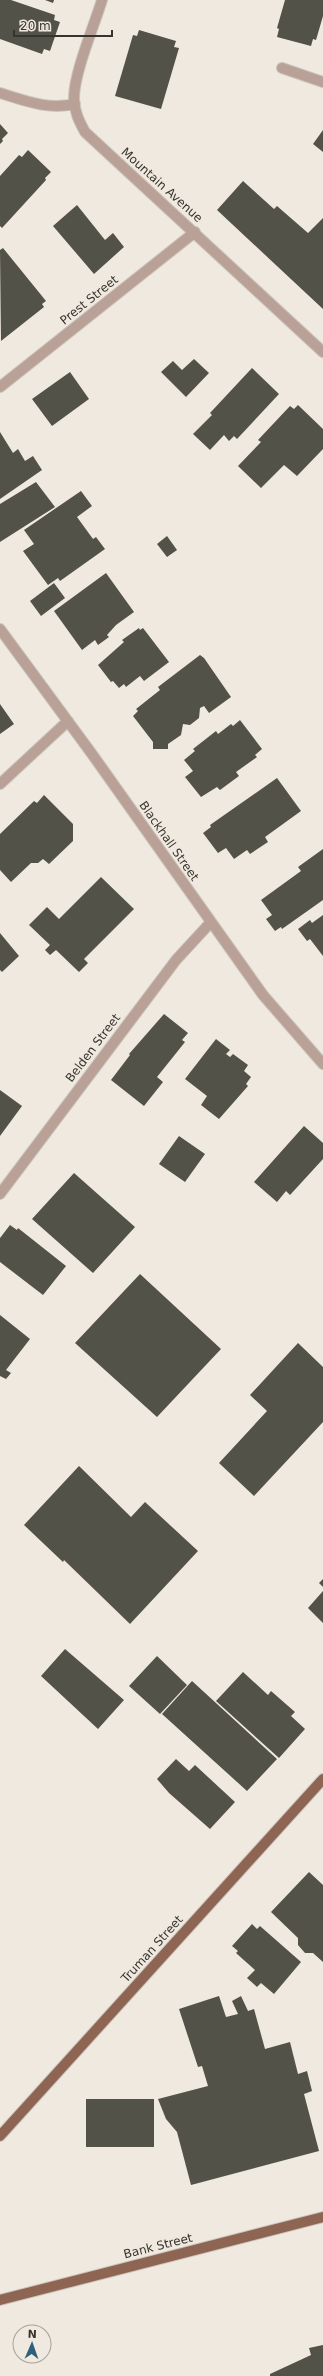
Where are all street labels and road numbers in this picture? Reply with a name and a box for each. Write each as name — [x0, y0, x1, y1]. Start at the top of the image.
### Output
street label: Mountain Avenue — [119, 145, 205, 225]
street label: Prest Street — [57, 272, 121, 328]
street label: Blackhall Street — [136, 798, 202, 884]
street label: Belden Street — [63, 1011, 123, 1085]
street label: Truman Street — [118, 1913, 186, 1986]
street label: Bank Street — [122, 2231, 194, 2261]

